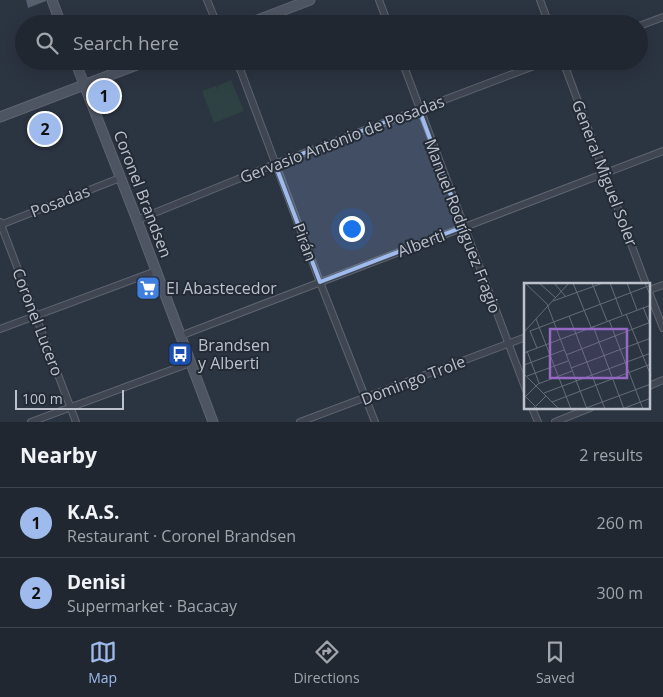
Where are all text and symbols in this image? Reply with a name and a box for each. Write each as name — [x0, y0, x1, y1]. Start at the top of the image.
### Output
search box — [15, 15, 648, 70]
icon: search — [33, 29, 61, 57]
text: Search here — [73, 30, 179, 56]
pin: 1 — [88, 77, 120, 115]
street label: Gervasio Antonio de Posadas — [237, 90, 447, 188]
street label: General Miguel Soler — [567, 97, 643, 250]
pin: 2 — [29, 110, 61, 148]
street label: Coronel Brandsen — [109, 127, 177, 261]
street label: Manuel Rodríguez Fragio — [420, 136, 506, 316]
street label: Posadas — [27, 180, 93, 222]
your location — [339, 216, 365, 242]
street label: Pirán — [288, 220, 322, 264]
street label: Alberti — [394, 224, 448, 262]
street label: Coronel Lucero — [7, 265, 69, 379]
supermarket icon: El Abastecedor — [135, 275, 161, 301]
place label: El Abastecedor — [166, 277, 277, 299]
inset map — [524, 283, 650, 410]
place label: Brandsen y Alberti — [198, 334, 270, 374]
bus stop icon: Brandsen y Alberti — [167, 341, 193, 367]
street label: Domingo Trole — [358, 350, 468, 410]
scale bar — [15, 387, 124, 410]
text: 100 m — [22, 389, 63, 408]
text: Nearby — [20, 441, 97, 469]
text: 2 results — [579, 444, 643, 466]
text: K.A.S. — [67, 499, 119, 525]
text: 1 — [31, 512, 41, 534]
text: 260 m — [597, 512, 643, 534]
text: Restaurant · Coronel Brandsen — [67, 525, 296, 547]
text: Denisi — [67, 569, 126, 595]
text: 2 — [31, 582, 41, 604]
text: 300 m — [597, 582, 643, 604]
text: Supermarket · Bacacay — [67, 595, 237, 617]
tab: Map — [88, 638, 117, 687]
tab: Directions — [293, 638, 360, 687]
tab: Saved — [536, 638, 575, 687]

